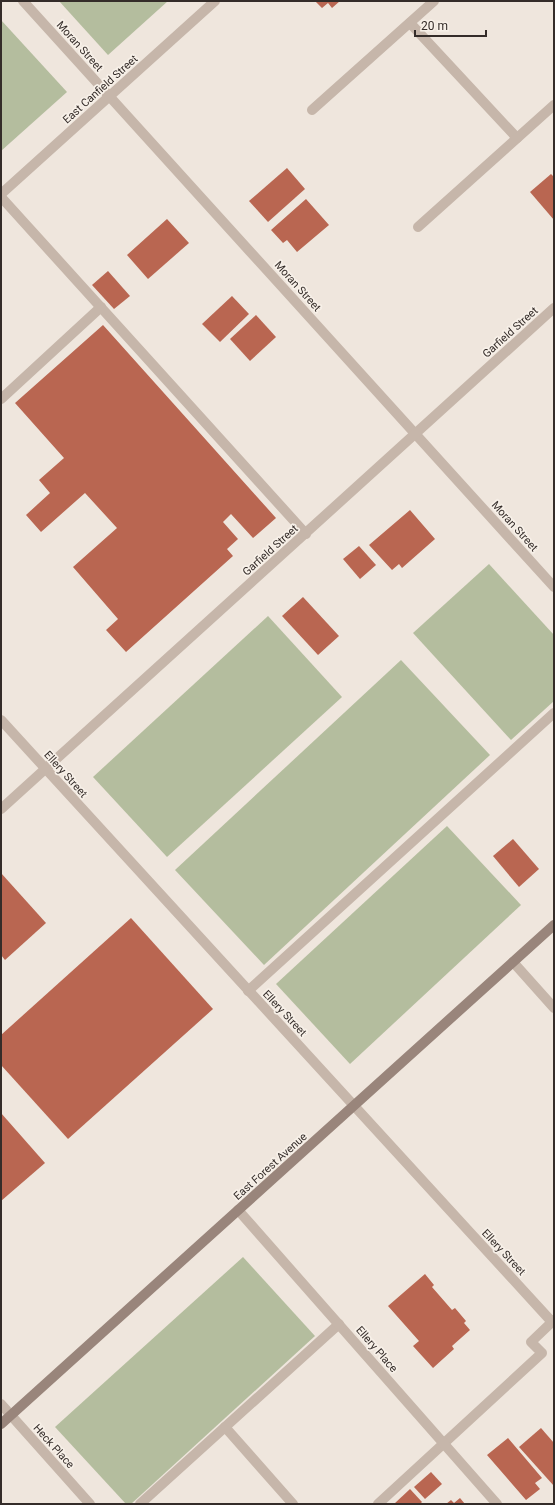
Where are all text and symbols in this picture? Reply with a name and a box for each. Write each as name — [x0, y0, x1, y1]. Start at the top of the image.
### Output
scale bar — [415, 12, 486, 38]
street label: Moran Street — [54, 19, 106, 74]
text: 20 m — [421, 19, 448, 33]
street label: East Canfield Street — [60, 52, 141, 126]
street label: Moran Street — [272, 259, 324, 314]
street label: Garfield Street — [480, 304, 541, 361]
street label: Moran Street — [489, 499, 541, 554]
street label: Garfield Street — [240, 522, 301, 579]
street label: Ellery Street — [41, 748, 90, 801]
street label: Ellery Street — [260, 988, 310, 1039]
street label: East Forest Avenue — [231, 1130, 310, 1203]
street label: Ellery Street — [479, 1227, 529, 1278]
street label: Ellery Place — [353, 1324, 400, 1375]
street label: Heck Place — [30, 1422, 77, 1471]

